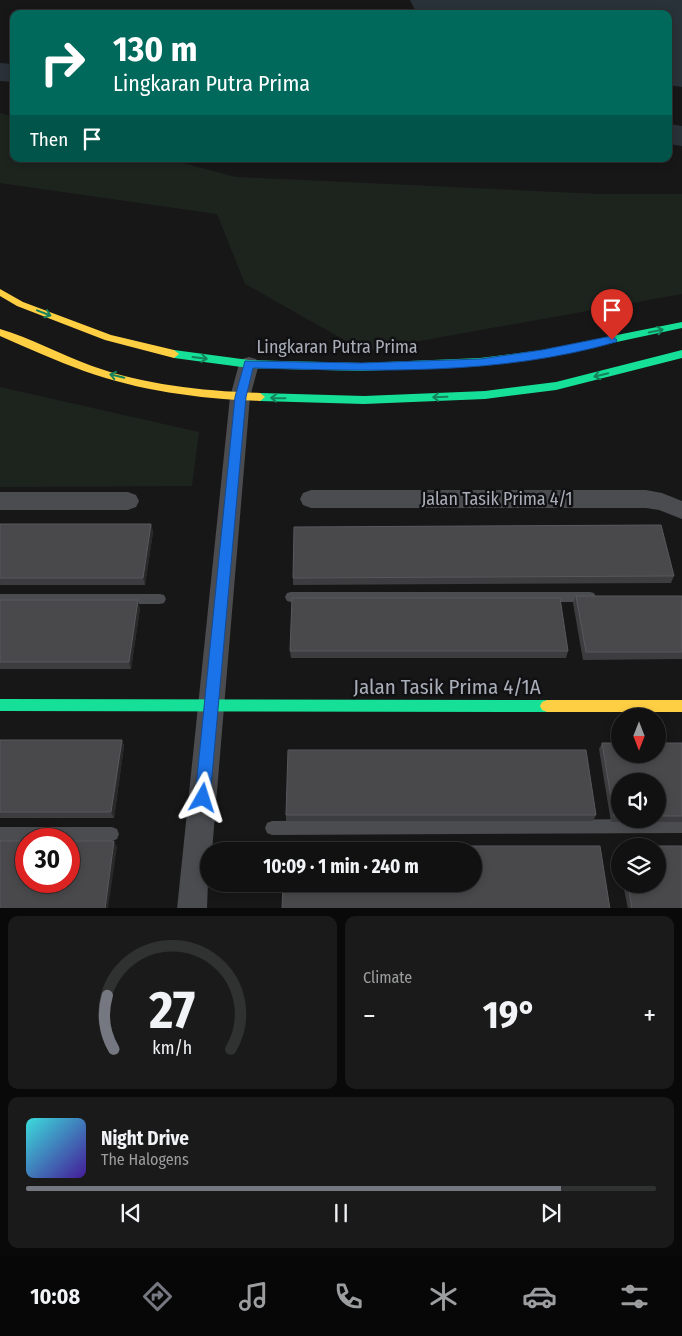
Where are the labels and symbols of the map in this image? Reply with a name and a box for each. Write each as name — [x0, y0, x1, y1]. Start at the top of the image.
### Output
pin — [591, 289, 633, 340]
one-way arrow — [36, 309, 51, 318]
one-way arrow — [648, 325, 664, 335]
street label: Lingkaran Putra Prima — [256, 336, 418, 358]
one-way arrow — [191, 353, 207, 363]
one-way arrow — [110, 371, 126, 380]
one-way arrow — [593, 371, 609, 380]
one-way arrow — [433, 392, 449, 402]
one-way arrow — [270, 393, 286, 403]
street label: Jalan Tasik Prima 4/1 — [421, 488, 573, 510]
street label: Jalan Tasik Prima 4/1A — [353, 674, 541, 700]
north arrow — [611, 708, 666, 762]
position arrow — [176, 771, 228, 823]
speed limit sign: 30 — [15, 828, 80, 893]

